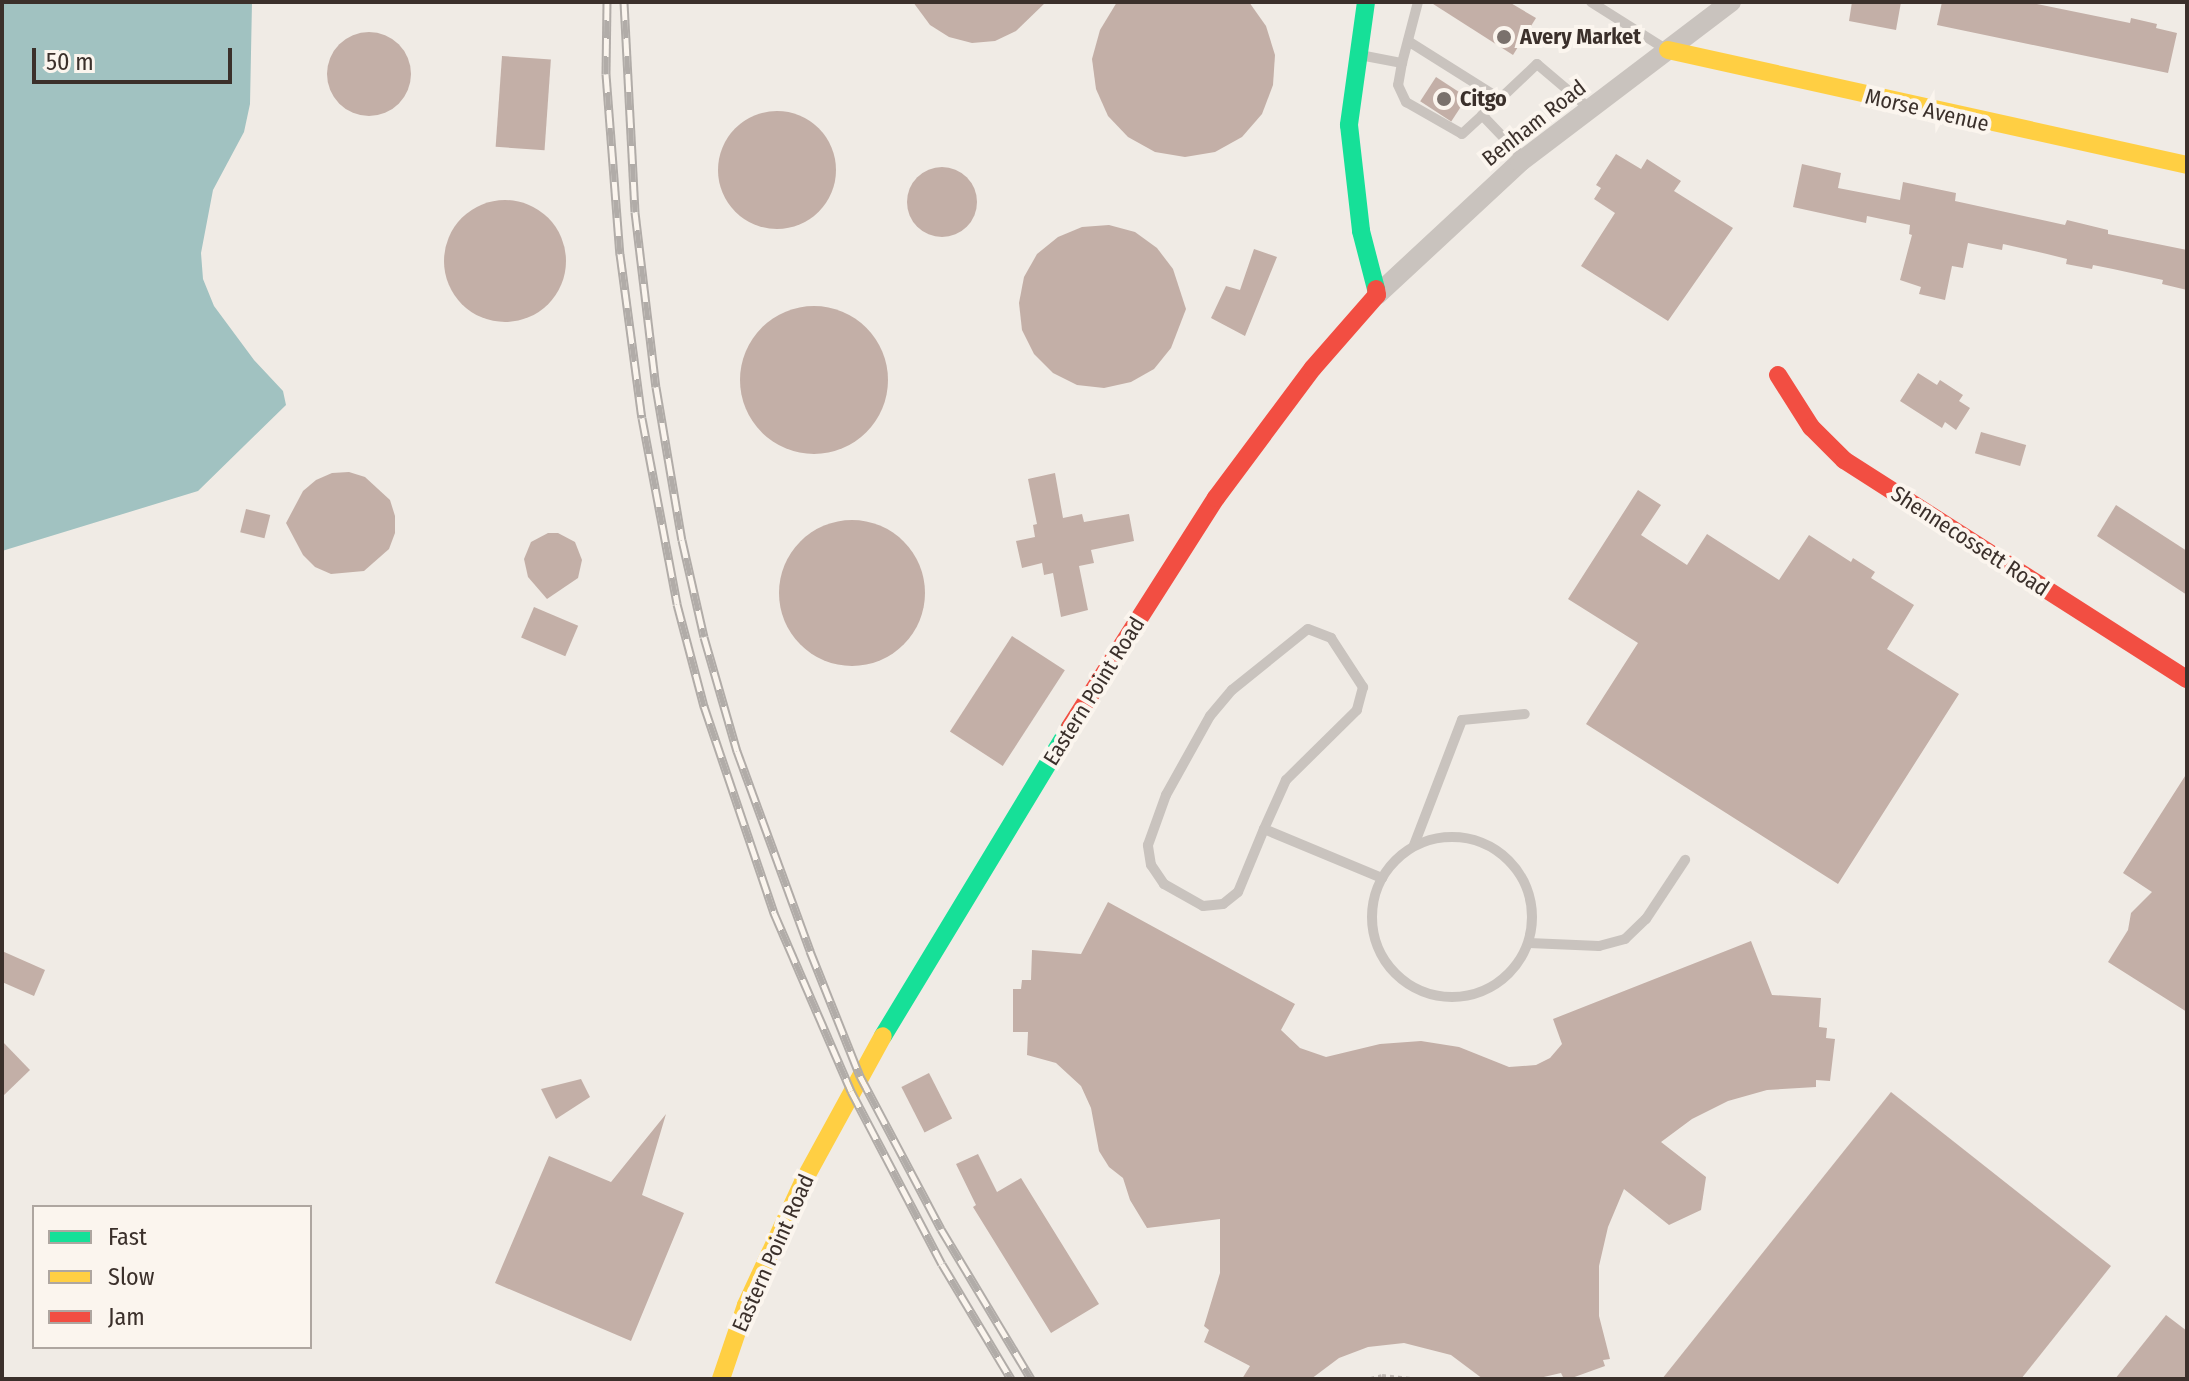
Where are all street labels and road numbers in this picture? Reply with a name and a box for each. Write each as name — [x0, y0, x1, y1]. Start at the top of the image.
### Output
street label: Benham Road — [1477, 74, 1591, 172]
street label: Morse Avenue — [1863, 83, 1991, 137]
street label: Shennecossett Road — [1886, 480, 2054, 602]
street label: Eastern Point Road — [1038, 612, 1150, 770]
street label: Eastern Point Road — [726, 1170, 820, 1336]

